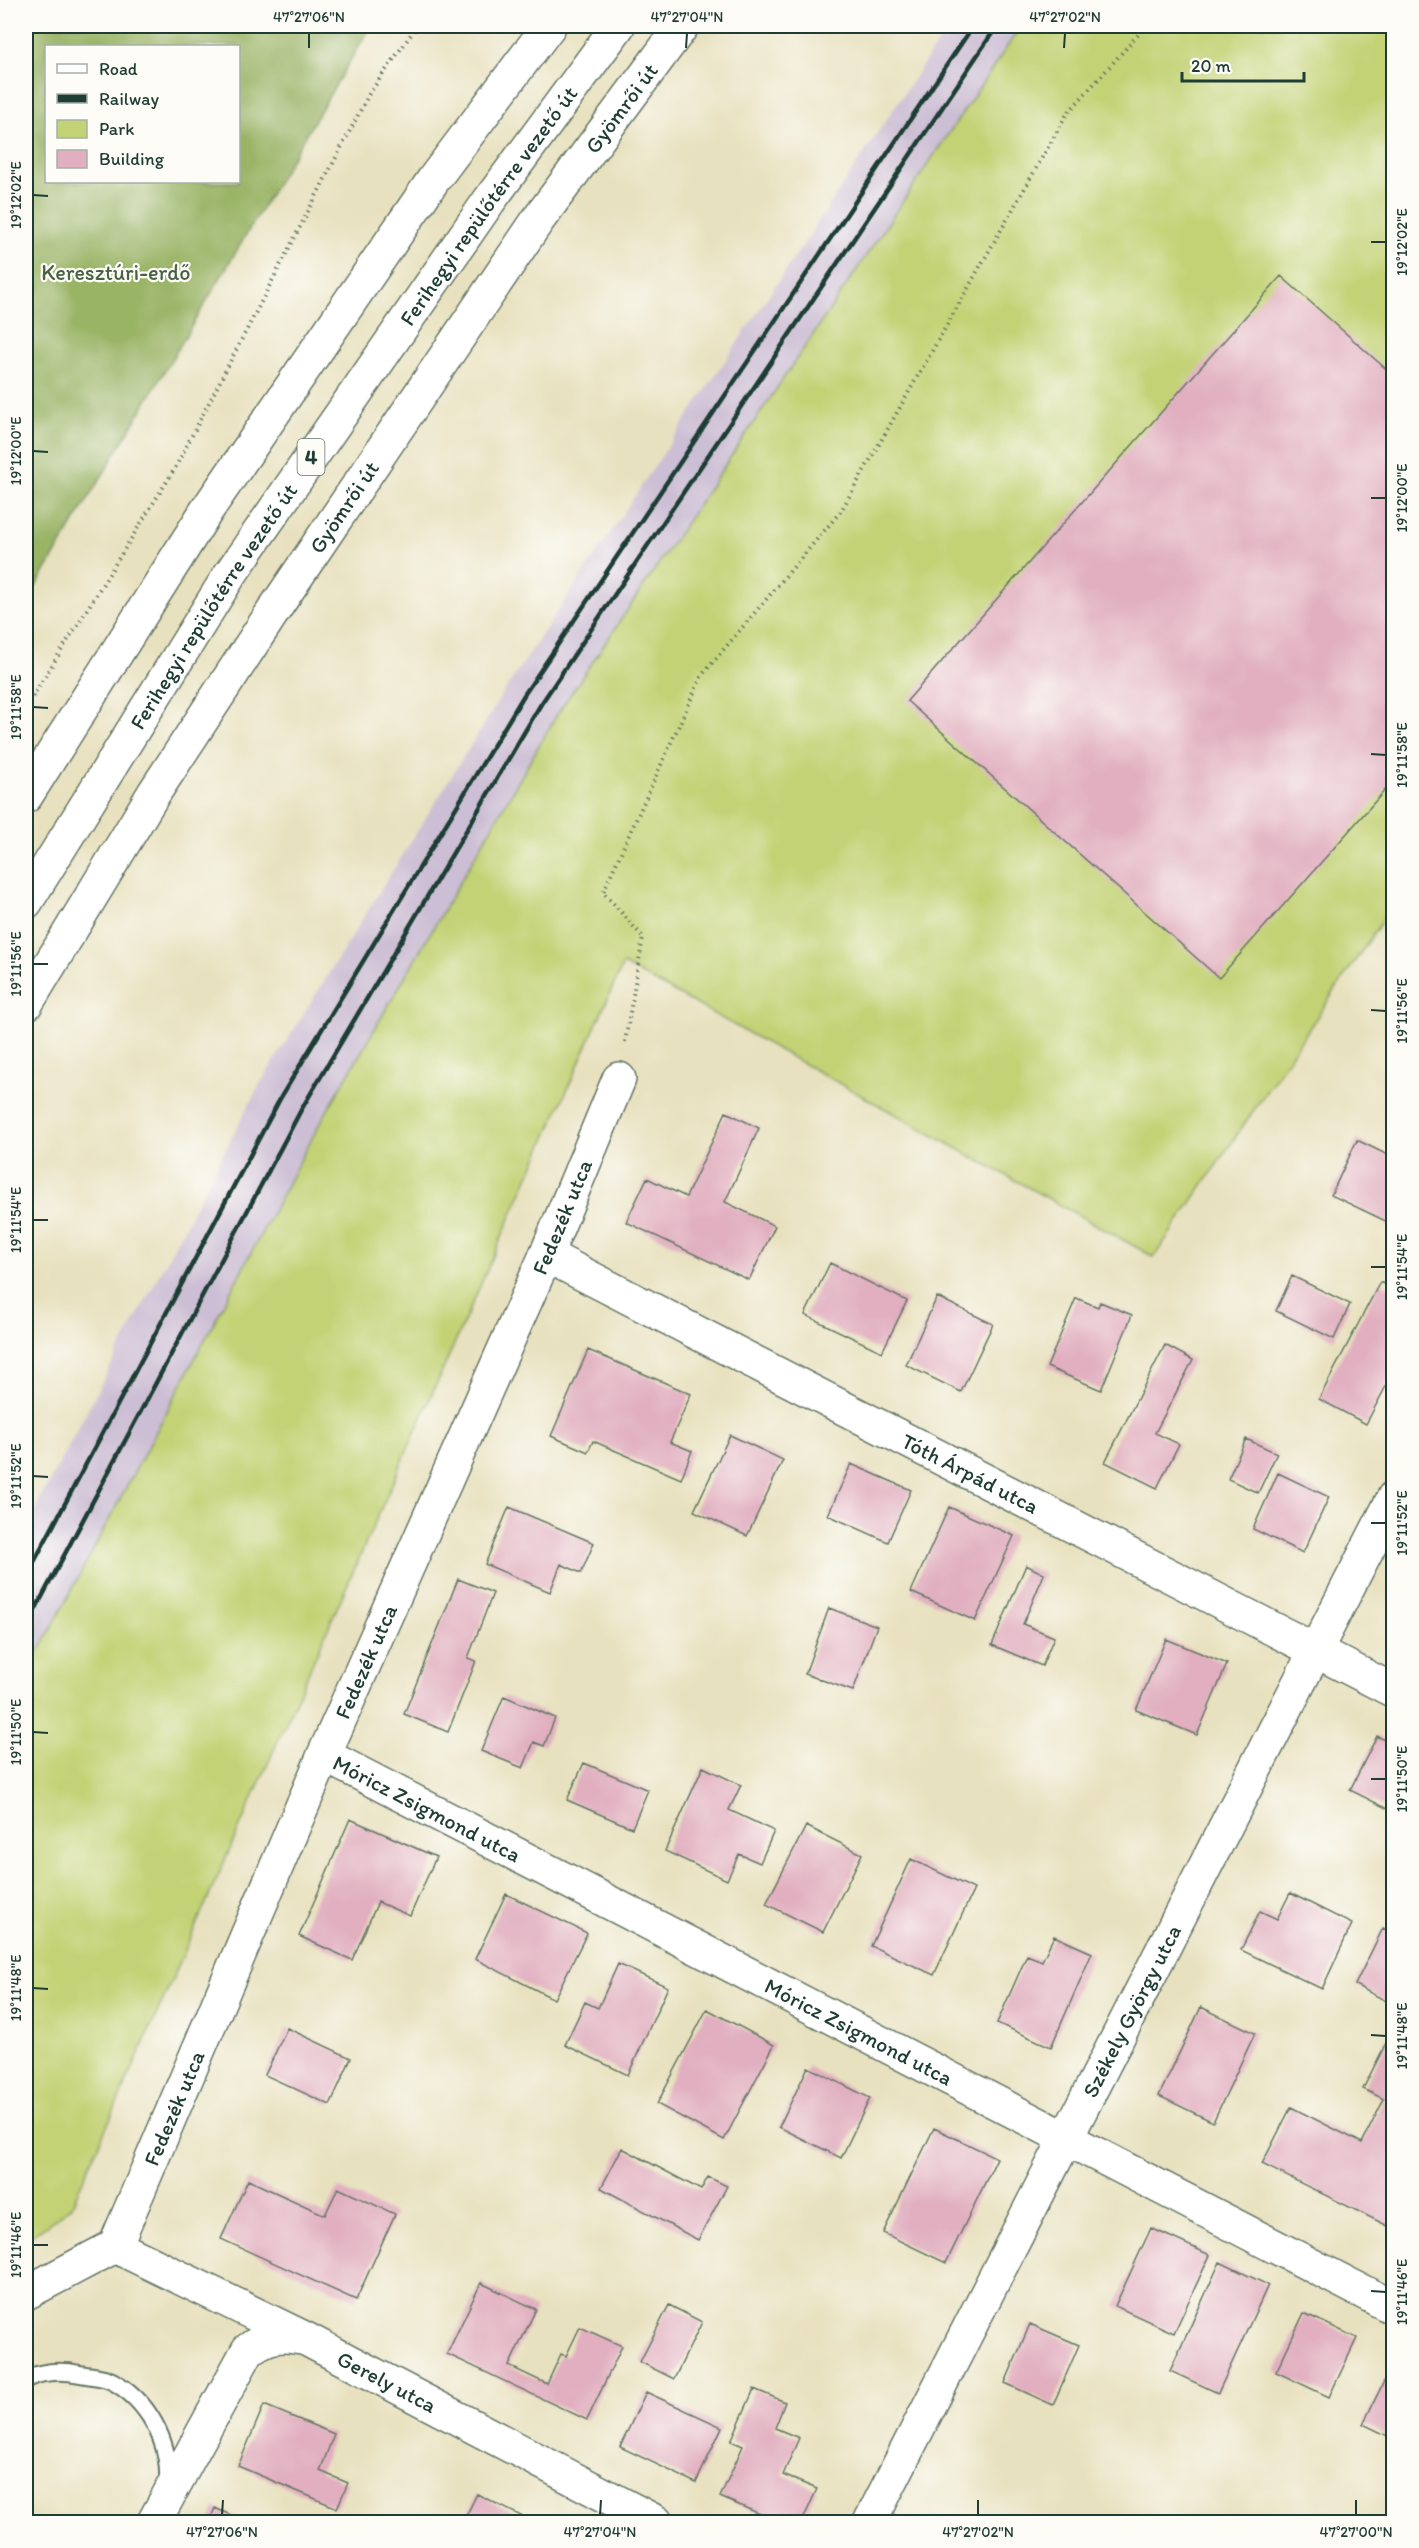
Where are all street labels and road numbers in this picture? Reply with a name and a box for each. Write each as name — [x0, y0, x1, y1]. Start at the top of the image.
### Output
street label: Gyömrői út — [579, 58, 664, 159]
street label: Ferihegyi repülőtérre vezető út — [394, 81, 583, 331]
road number: 4 — [298, 439, 324, 475]
street label: Gyömrői út — [303, 456, 385, 559]
street label: Ferihegyi repülőtérre vezető út — [124, 478, 303, 734]
street label: Fedezék utca — [526, 1155, 598, 1279]
street label: Tóth Árpád utca — [897, 1427, 1043, 1520]
street label: Fedezék utca — [329, 1600, 403, 1723]
street label: Móricz Zsigmond utca — [328, 1749, 525, 1868]
street label: Székely György utca — [1076, 1920, 1187, 2102]
street label: Móricz Zsigmond utca — [760, 1972, 957, 2092]
street label: Fedezék utca — [138, 2046, 211, 2170]
street label: Gerely utca — [333, 2345, 442, 2419]

